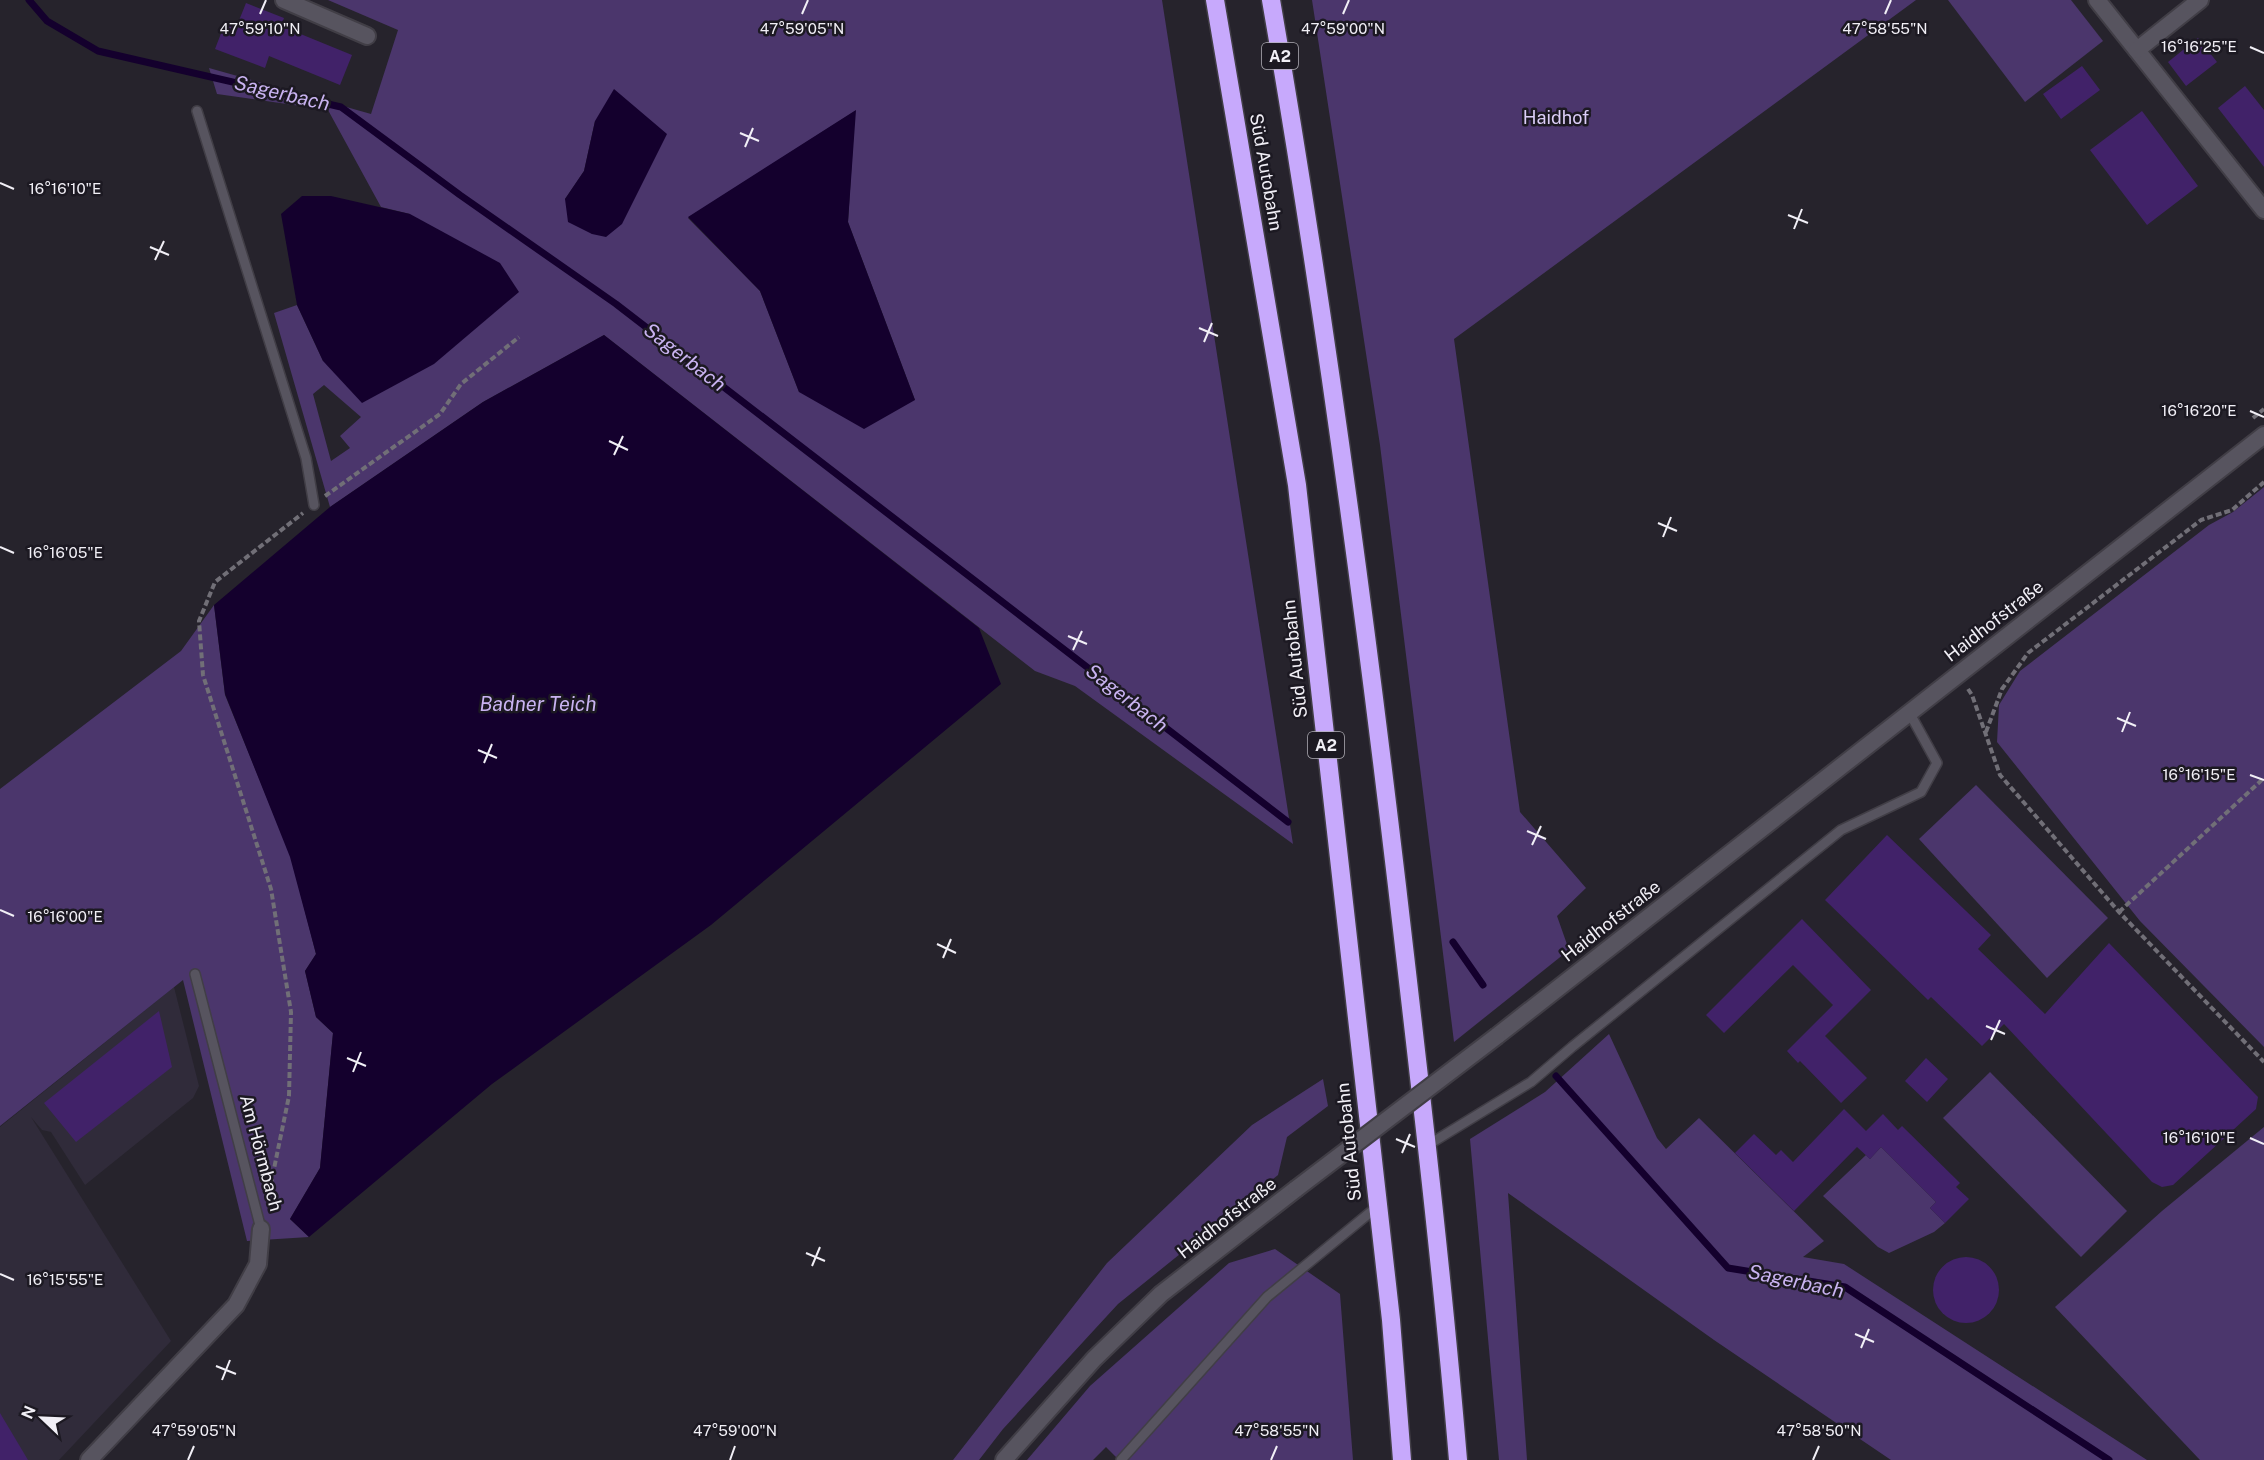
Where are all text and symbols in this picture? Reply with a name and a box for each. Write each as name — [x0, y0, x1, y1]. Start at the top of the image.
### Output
text: 47°59'10"N — [219, 20, 301, 37]
text: 47°59'05"N — [760, 20, 844, 37]
text: 47°59'00"N — [1301, 20, 1385, 37]
text: 47°58'55"N — [1842, 20, 1928, 37]
text: 16°16'25"E — [2161, 38, 2237, 55]
road number: A2 — [1262, 43, 1298, 69]
water label: Sagerbach — [232, 70, 332, 116]
park label: Haidhof — [1523, 107, 1589, 128]
street label: Süd Autobahn — [1246, 112, 1287, 232]
text: 16°16'10"E — [29, 180, 101, 197]
water label: Sagerbach — [639, 318, 731, 396]
text: 16°16'20"E — [2161, 402, 2237, 419]
text: 16°16'05"E — [27, 544, 103, 561]
street label: Haidhofstraße — [1940, 576, 2047, 666]
street label: Süd Autobahn — [1278, 599, 1311, 719]
water label: Sagerbach — [1081, 659, 1173, 737]
water label: Badner Teich — [479, 692, 597, 716]
road number: A2 — [1308, 732, 1344, 758]
text: 16°16'15"E — [2163, 766, 2235, 783]
street label: Haidhofstraße — [1557, 876, 1664, 966]
text: 16°16'00"E — [27, 908, 103, 925]
street label: Süd Autobahn — [1332, 1082, 1365, 1202]
street label: Am Hörmbach — [236, 1092, 287, 1213]
text: 16°16'10"E — [2163, 1129, 2235, 1146]
street label: Haidhofstraße — [1173, 1173, 1280, 1263]
water label: Sagerbach — [1746, 1259, 1846, 1303]
text: 16°15'55"E — [27, 1271, 103, 1288]
north arrow — [12, 1388, 72, 1448]
text: N — [17, 1403, 40, 1422]
text: 47°59'05"N — [152, 1422, 236, 1439]
text: 47°59'00"N — [693, 1422, 777, 1439]
text: 47°58'55"N — [1234, 1422, 1320, 1439]
text: 47°58'50"N — [1777, 1422, 1861, 1439]

